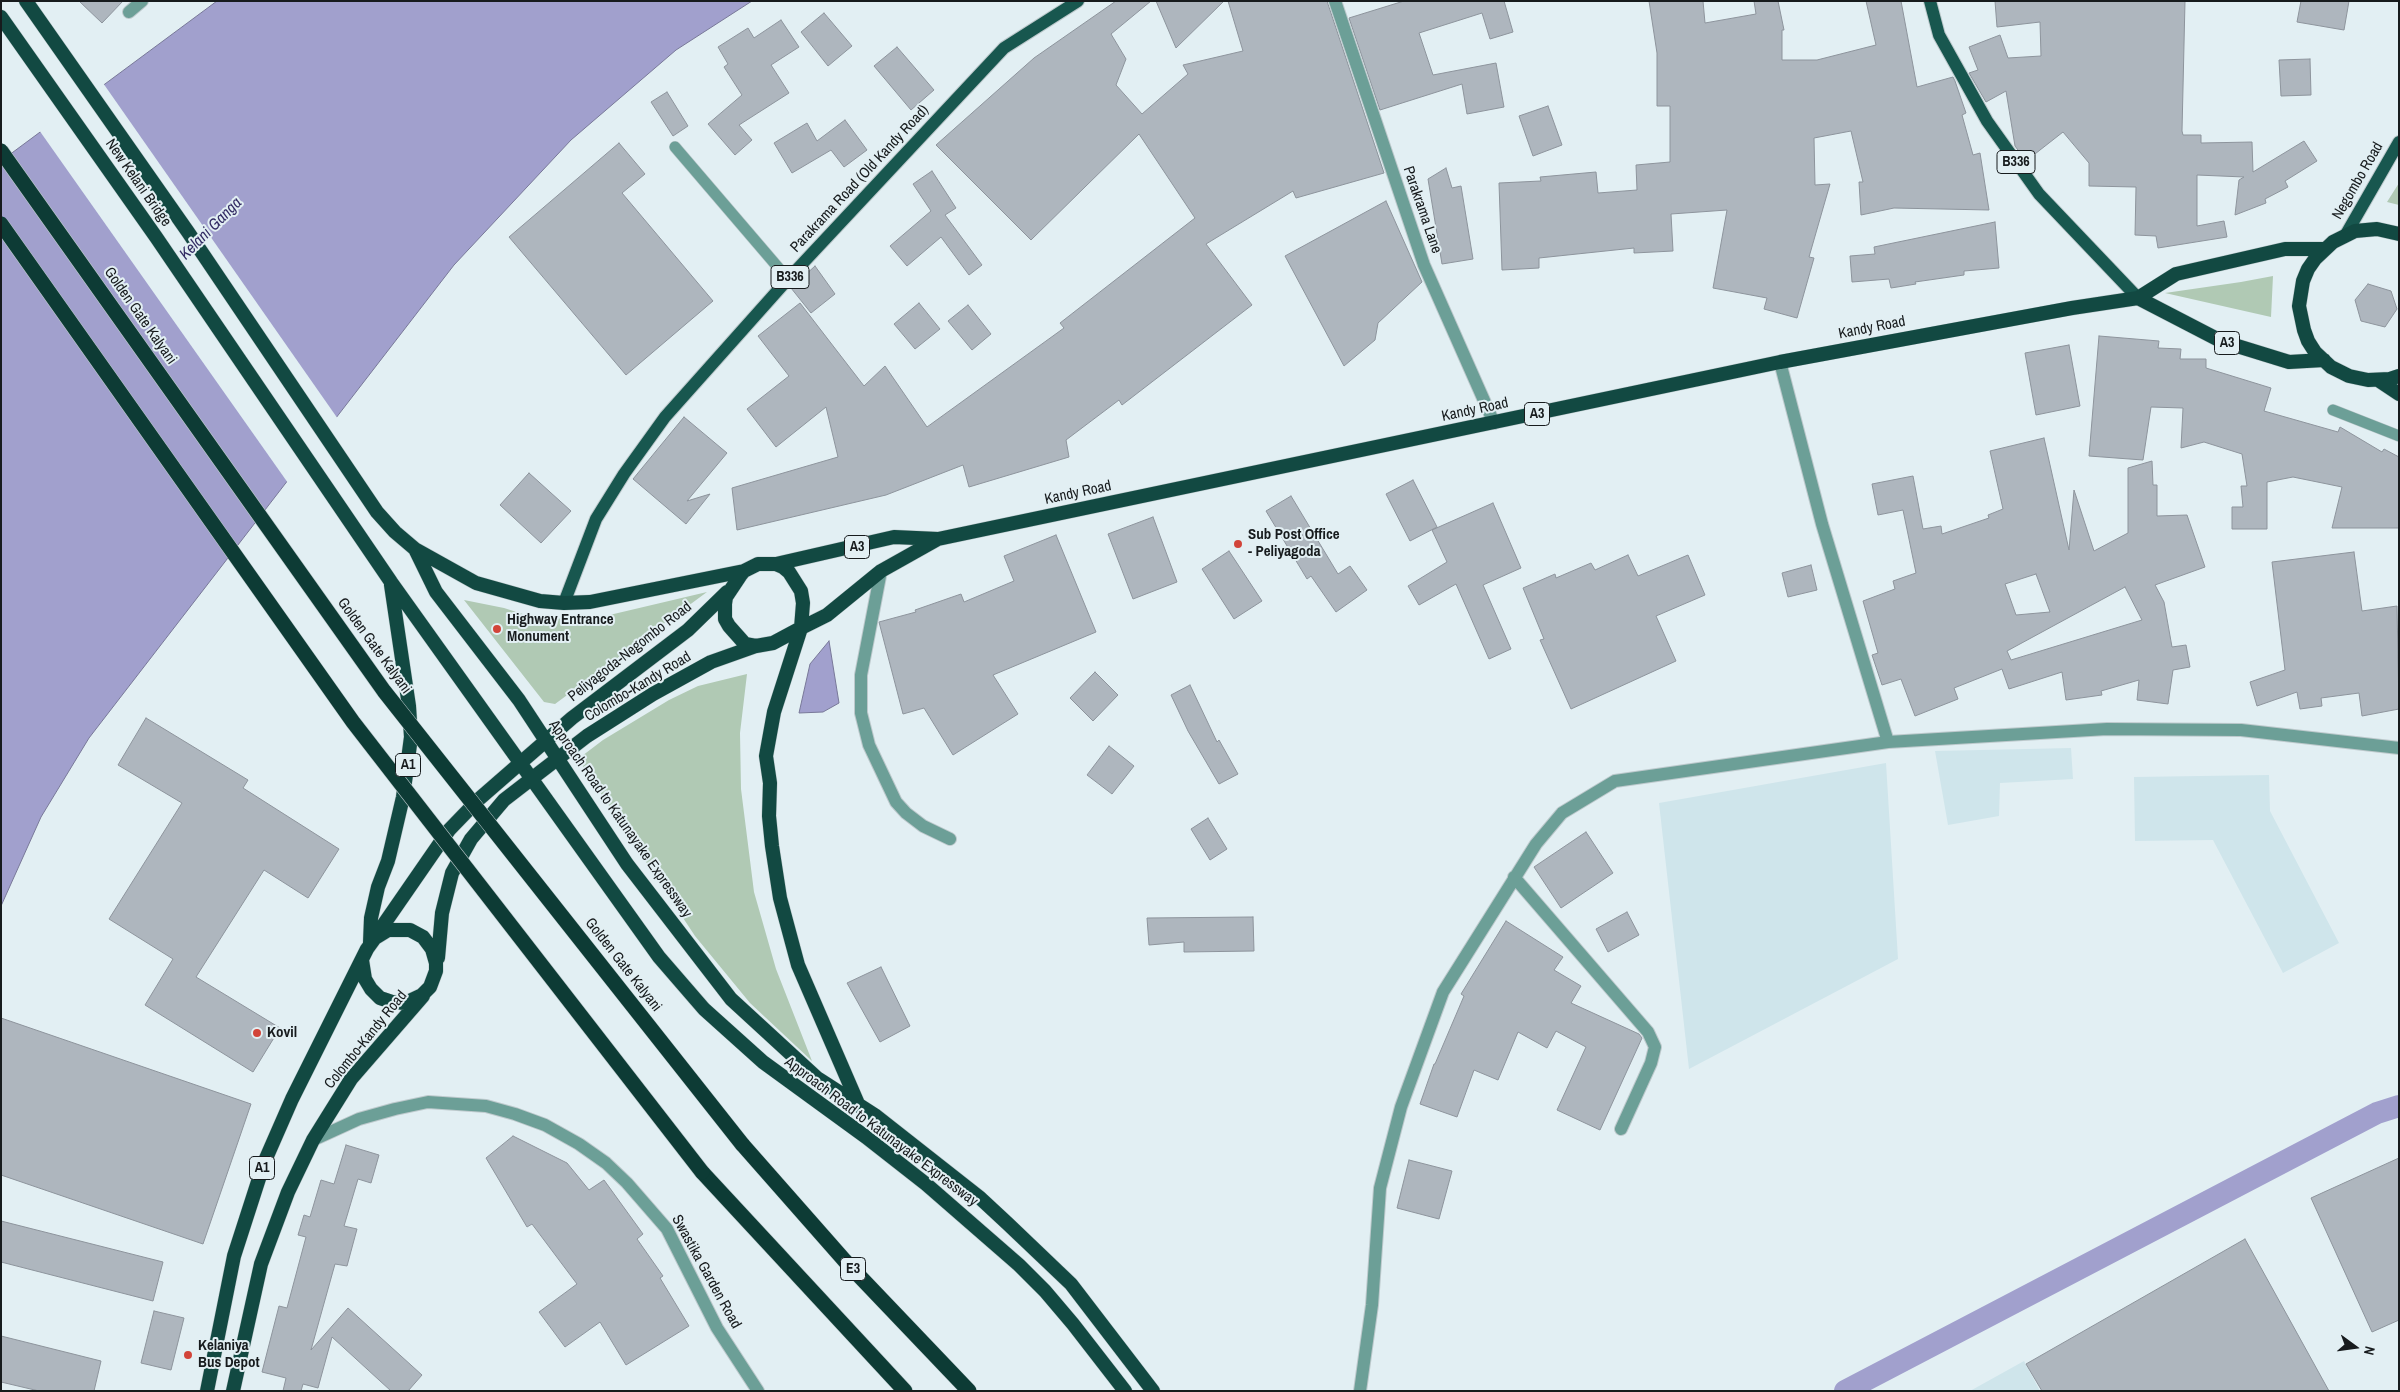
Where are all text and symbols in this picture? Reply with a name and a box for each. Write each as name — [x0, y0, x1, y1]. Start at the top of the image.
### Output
street label: Parakrama Road (Old Kandy Road) — [787, 102, 933, 256]
street label: New Kelani Bridge — [101, 136, 175, 230]
street label: Negombo Road — [2329, 139, 2387, 223]
road number: B336 — [1997, 150, 2035, 173]
street label: Parakrama Lane — [1399, 164, 1445, 256]
water label: Kelani Ganga — [176, 194, 246, 264]
street label: Golden Gate Kalyani — [100, 264, 180, 368]
road number: B336 — [771, 266, 809, 288]
street label: Kandy Road — [1837, 313, 1907, 343]
road number: A3 — [2214, 332, 2240, 354]
street label: Kandy Road — [1440, 394, 1510, 426]
road number: A3 — [1524, 402, 1550, 426]
street label: Kandy Road — [1043, 477, 1113, 509]
place label: Sub Post Office - Peliyagoda — [1248, 526, 1340, 561]
road number: A3 — [844, 536, 870, 558]
marker: Sub Post Office - Peliyagoda — [1232, 538, 1244, 550]
street label: Golden Gate Kalyani — [333, 595, 415, 697]
street label: Peliyagoda-Negombo Road — [565, 598, 695, 706]
place label: Highway Entrance Monument — [507, 611, 614, 646]
marker: Highway Entrance Monument — [491, 623, 503, 635]
street label: Colombo-Kandy Road — [582, 648, 694, 726]
street label: Approach Road to Katunayake Expressway — [545, 717, 695, 921]
road number: A1 — [396, 754, 420, 776]
street label: Golden Gate Kalyani — [581, 914, 665, 1016]
street label: Colombo-Kandy Road — [321, 987, 411, 1093]
place label: Kovil — [267, 1024, 297, 1042]
marker: Kovil — [251, 1027, 263, 1039]
street label: Approach Road to Katunayake Expressway — [781, 1053, 981, 1211]
road number: A1 — [250, 1156, 274, 1180]
street label: Swastika Garden Road — [667, 1212, 745, 1332]
road number: E3 — [840, 1258, 866, 1280]
north arrow — [2330, 1322, 2380, 1372]
place label: Kelaniya Bus Depot — [198, 1337, 259, 1372]
text: N — [2360, 1344, 2379, 1357]
marker: Kelaniya Bus Depot — [182, 1349, 194, 1361]

